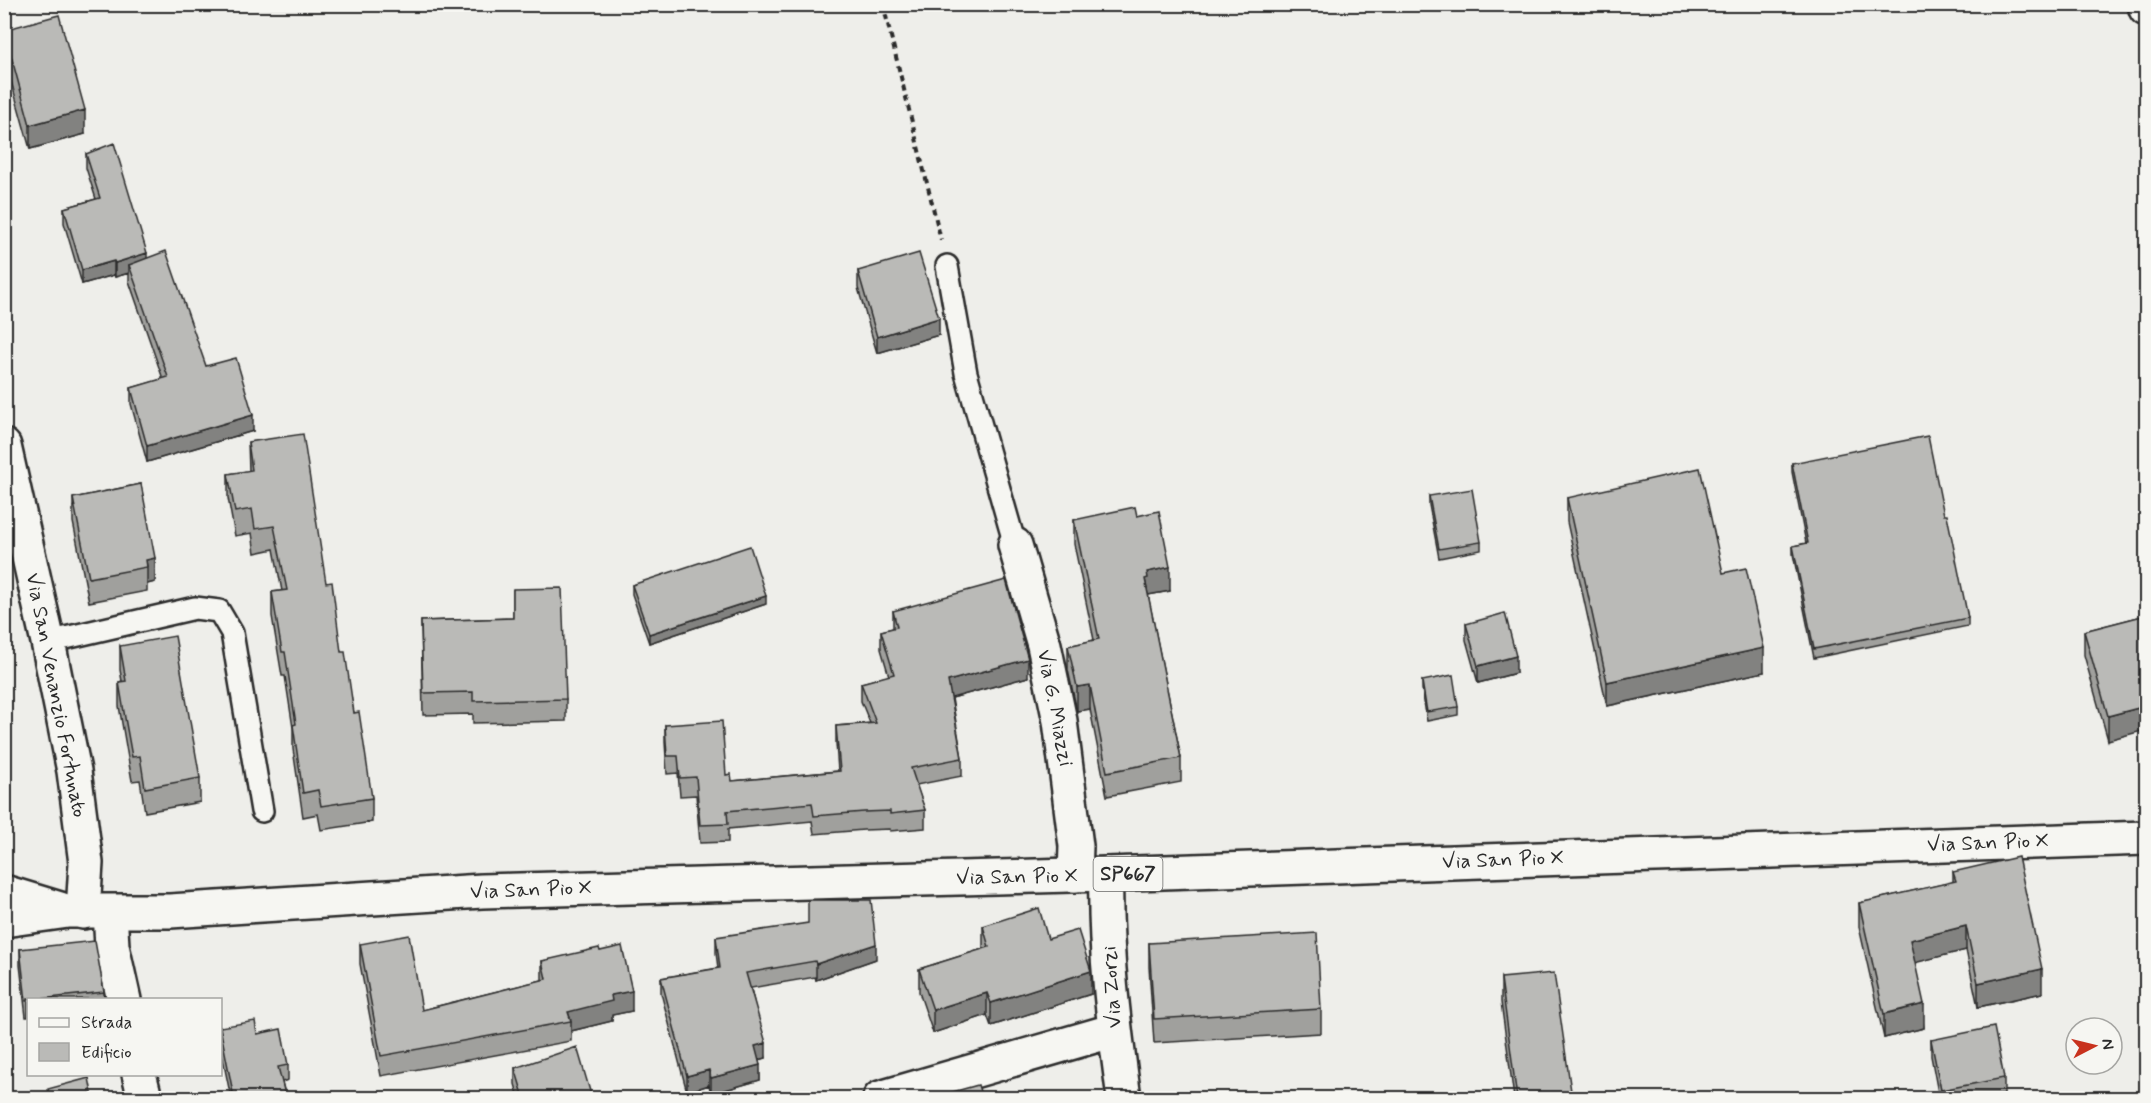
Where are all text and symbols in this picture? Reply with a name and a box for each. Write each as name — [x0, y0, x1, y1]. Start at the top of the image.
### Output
street label: Via San Venanzio Fortunato — [19, 570, 93, 820]
street label: Via G. Miazzi — [1030, 647, 1080, 769]
street label: Via San Pio X — [1927, 827, 2049, 859]
street label: Via San Pio X — [1442, 844, 1564, 876]
road number: SP667 — [1094, 857, 1162, 891]
street label: Via San Pio X — [956, 862, 1078, 892]
street label: Via San Pio X — [470, 874, 592, 906]
street label: Via Zorzi — [1095, 945, 1129, 1029]
legend — [27, 998, 222, 1076]
text: Strada — [81, 1011, 132, 1035]
north arrow — [2064, 1016, 2124, 1076]
text: N — [2096, 1038, 2118, 1051]
text: Edificio — [81, 1041, 132, 1065]

